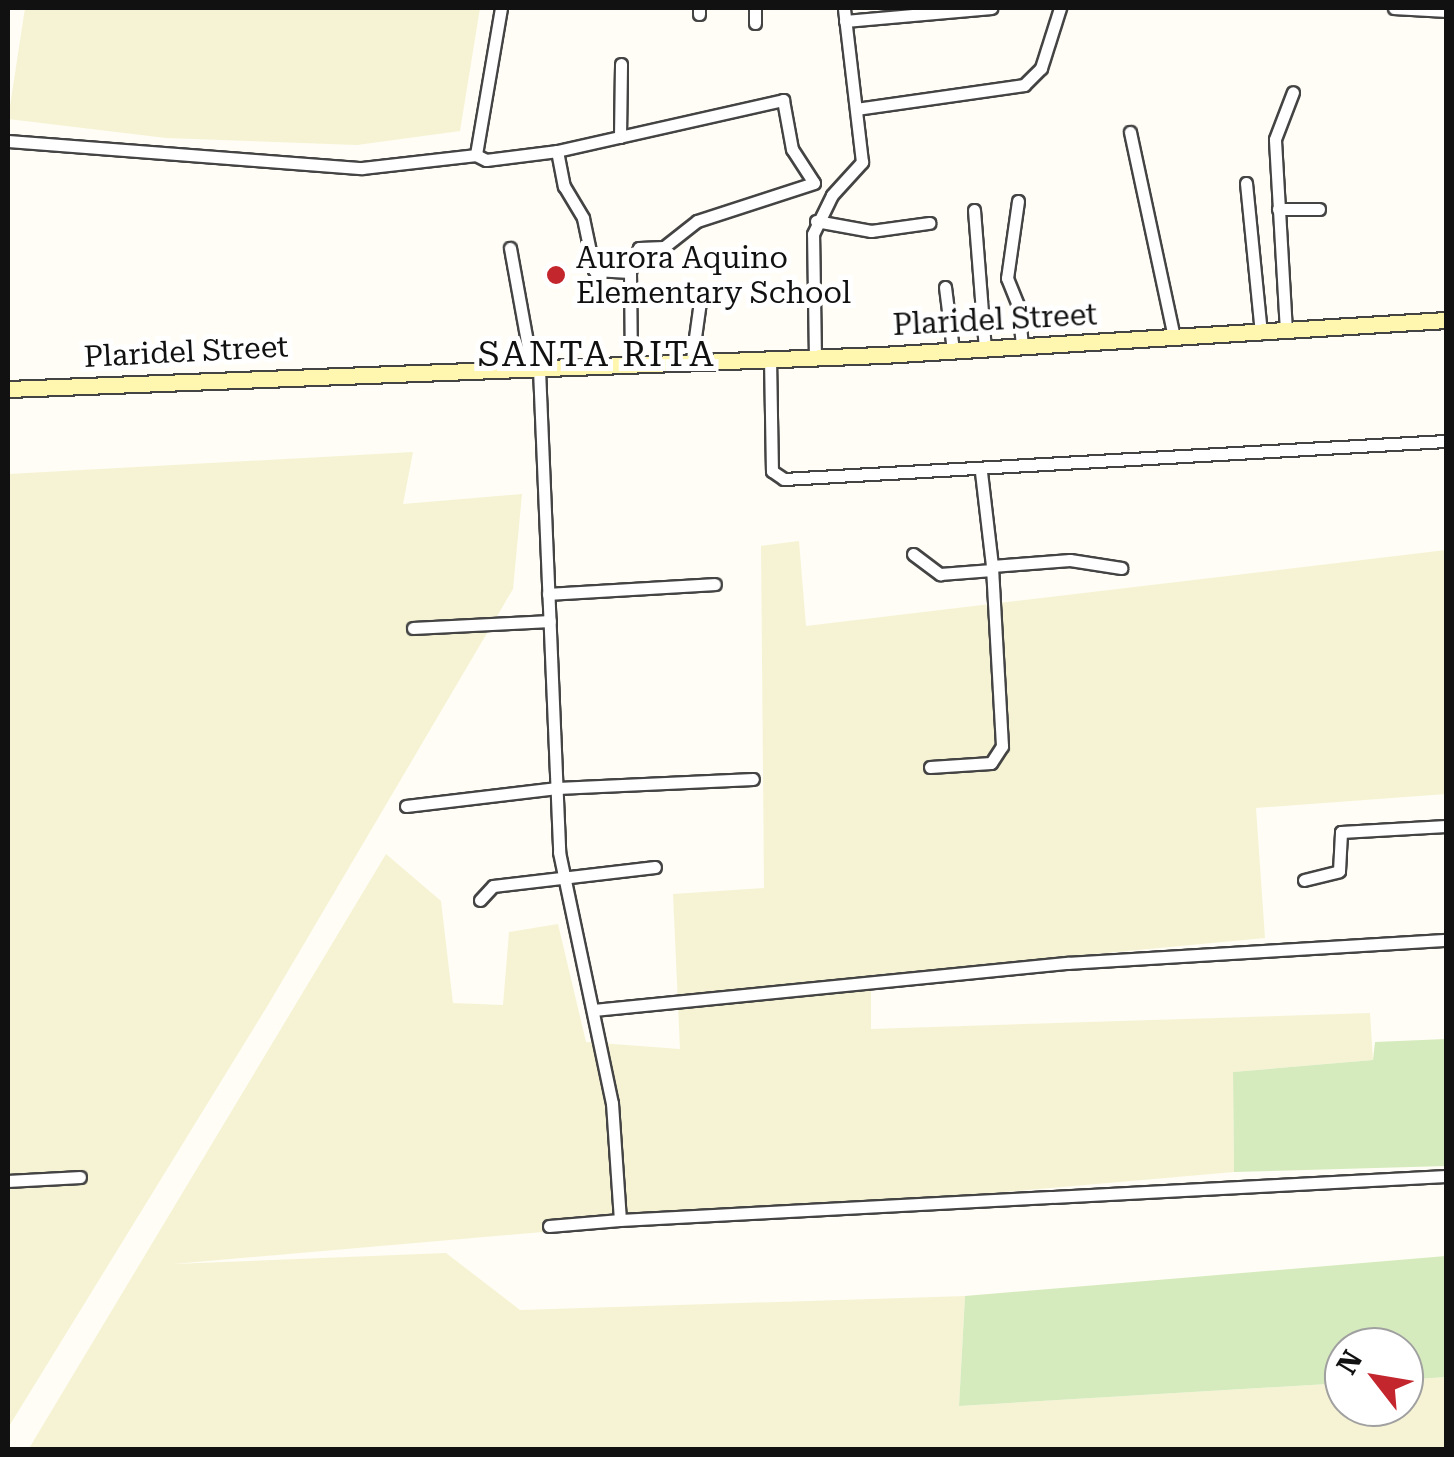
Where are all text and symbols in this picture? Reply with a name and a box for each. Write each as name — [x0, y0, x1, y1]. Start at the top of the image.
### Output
place label: Aurora Aquino Elementary School — [576, 240, 851, 310]
marker: Aurora Aquino Elementary School — [545, 264, 567, 286]
street label: Plaridel Street — [892, 297, 1098, 343]
street label: Plaridel Street — [83, 329, 289, 375]
district label: SANTA RITA — [478, 334, 716, 376]
north arrow — [1324, 1327, 1424, 1427]
text: N — [1330, 1345, 1369, 1380]

